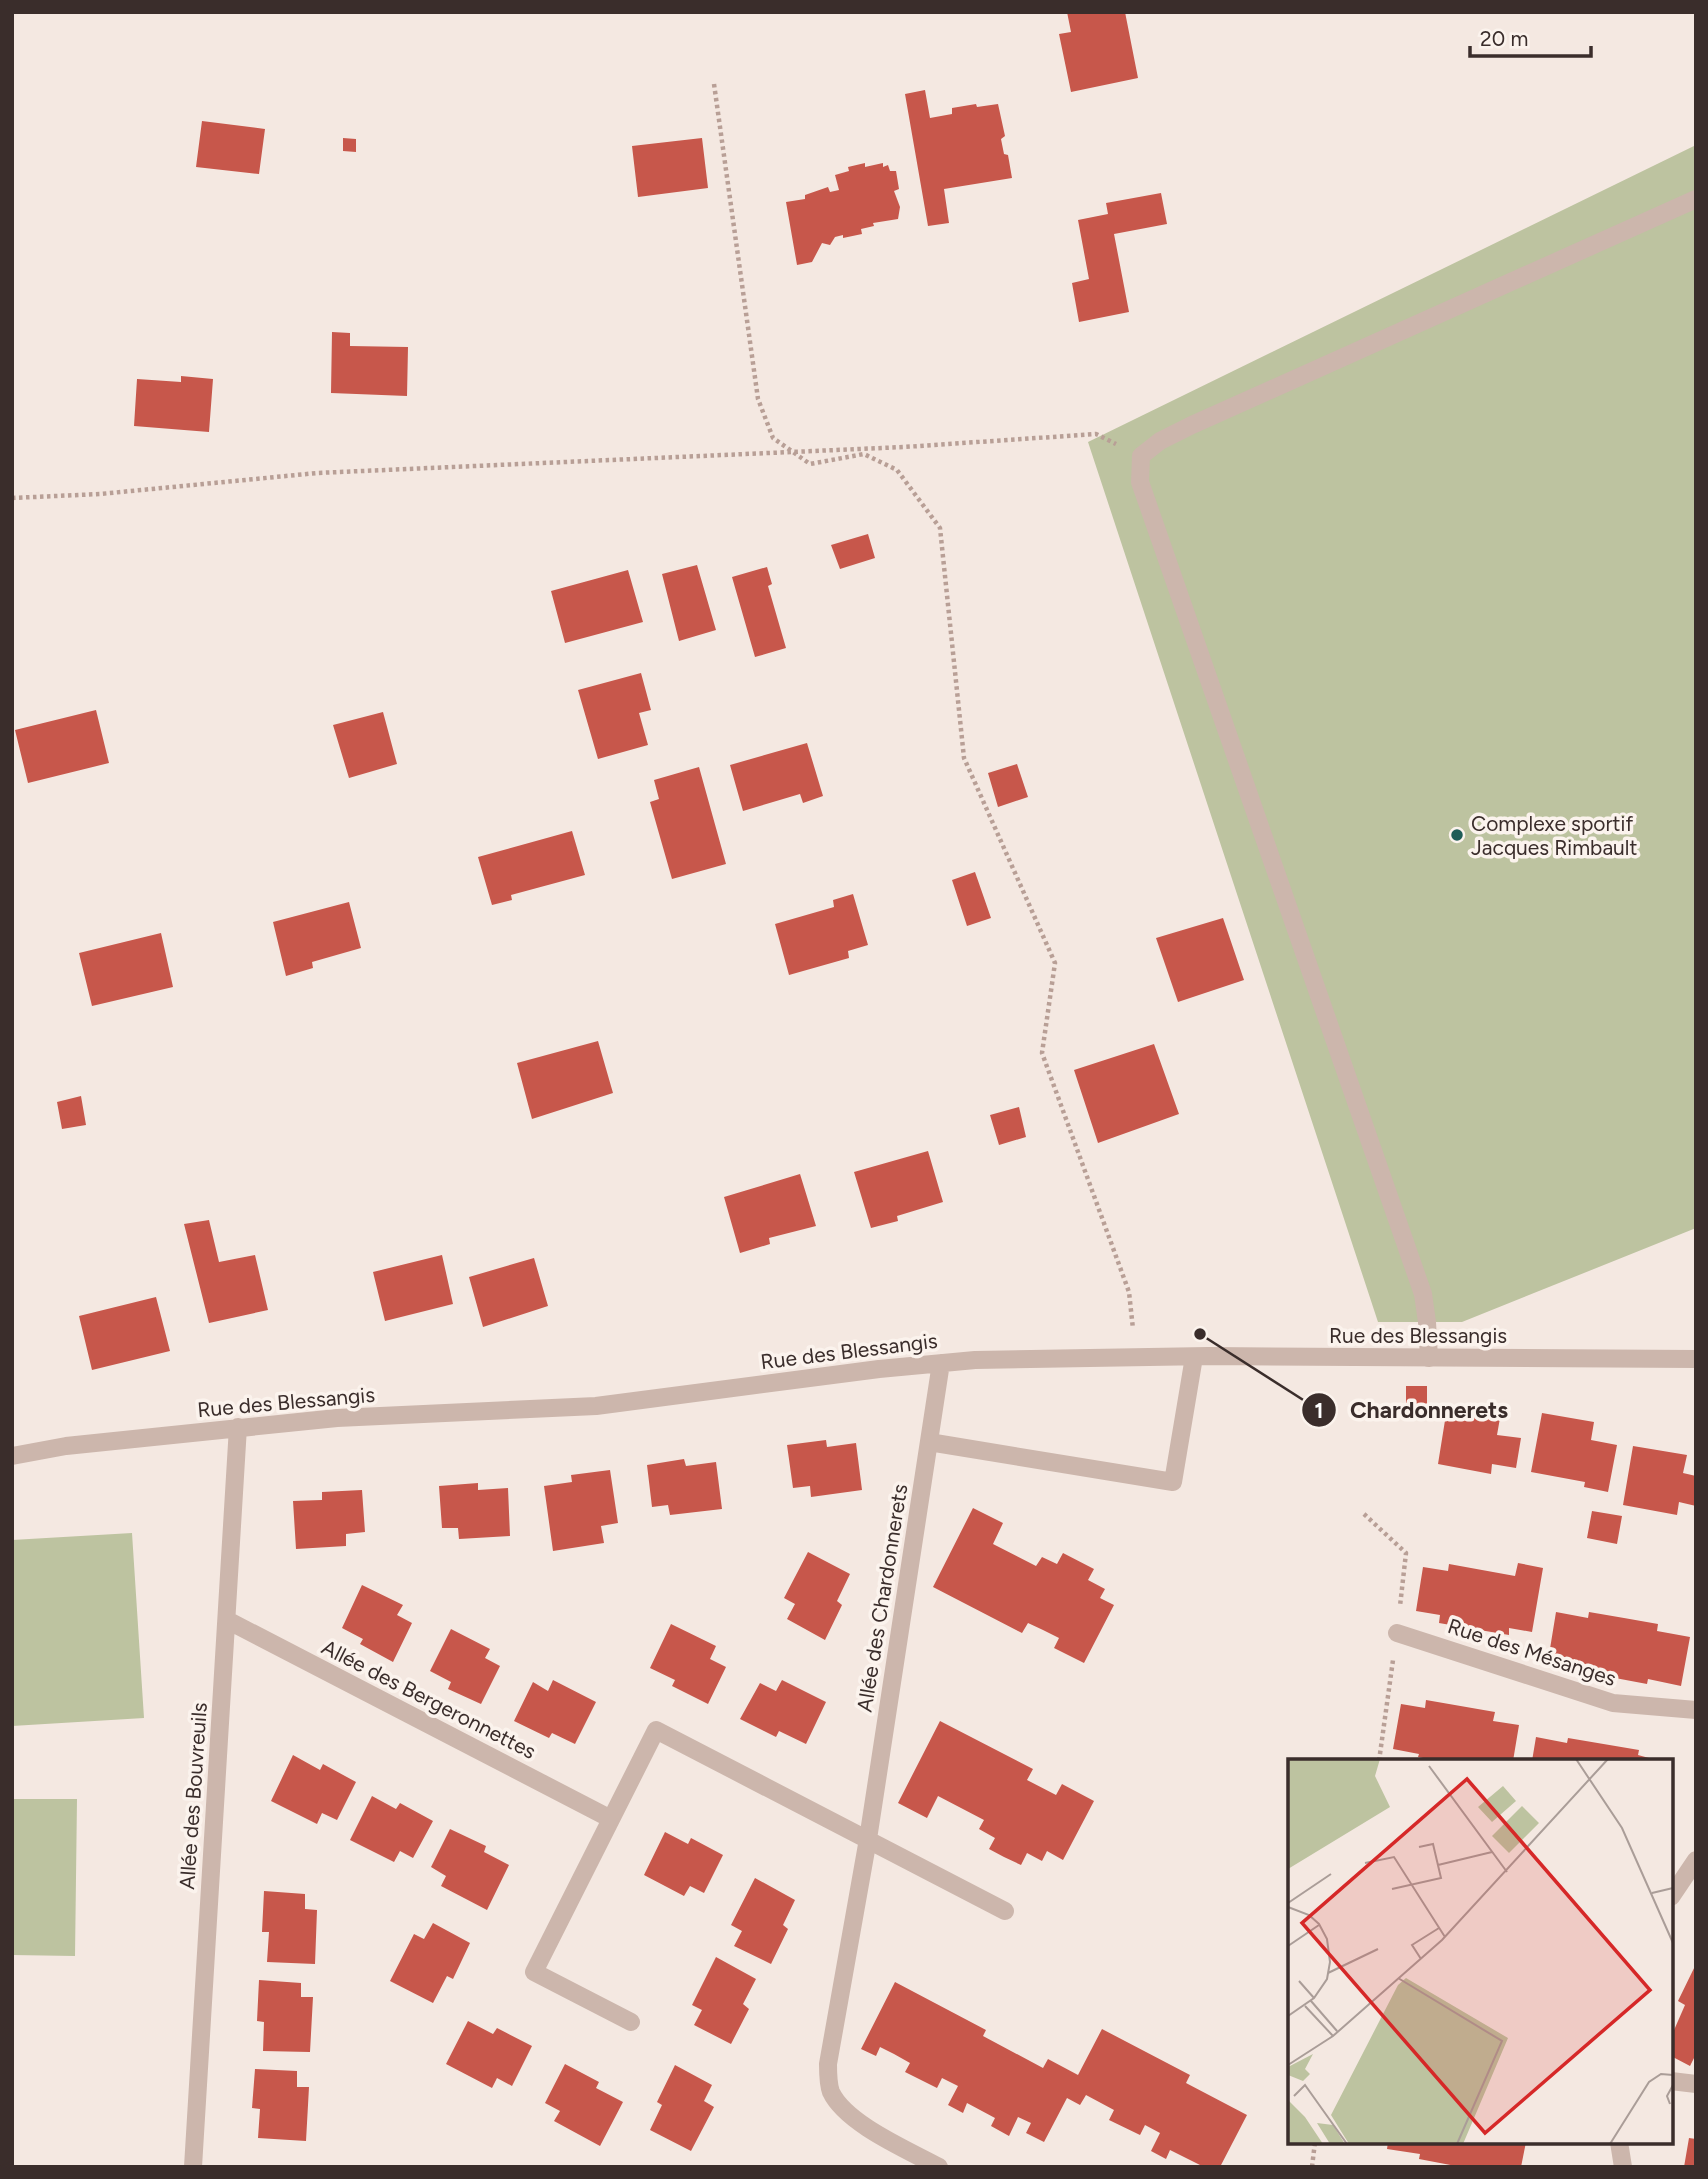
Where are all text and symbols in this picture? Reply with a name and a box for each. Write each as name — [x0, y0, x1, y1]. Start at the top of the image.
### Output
scale bar — [1470, 14, 1591, 58]
text: 20 m — [1480, 26, 1528, 51]
place label: Complexe sportif Jacques Rimbault — [1471, 811, 1637, 860]
marker: Complexe sportif Jacques Rimbault — [1449, 827, 1465, 843]
street label: Rue des Blessangis — [1329, 1323, 1507, 1348]
street label: Rue des Blessangis — [759, 1328, 939, 1374]
street label: Rue des Blessangis — [196, 1382, 376, 1422]
callout: Chardonnerets — [1301, 1388, 1522, 1432]
text: Chardonnerets — [1350, 1396, 1508, 1424]
text: 1 — [1315, 1398, 1323, 1423]
street label: Allée des Chardonnerets — [852, 1482, 912, 1714]
street label: Rue des Mésanges — [1445, 1613, 1619, 1691]
street label: Allée des Bergeronnettes — [318, 1634, 540, 1764]
street label: Allée des Bouvreuils — [174, 1702, 212, 1890]
inset map — [1288, 1759, 1673, 2144]

